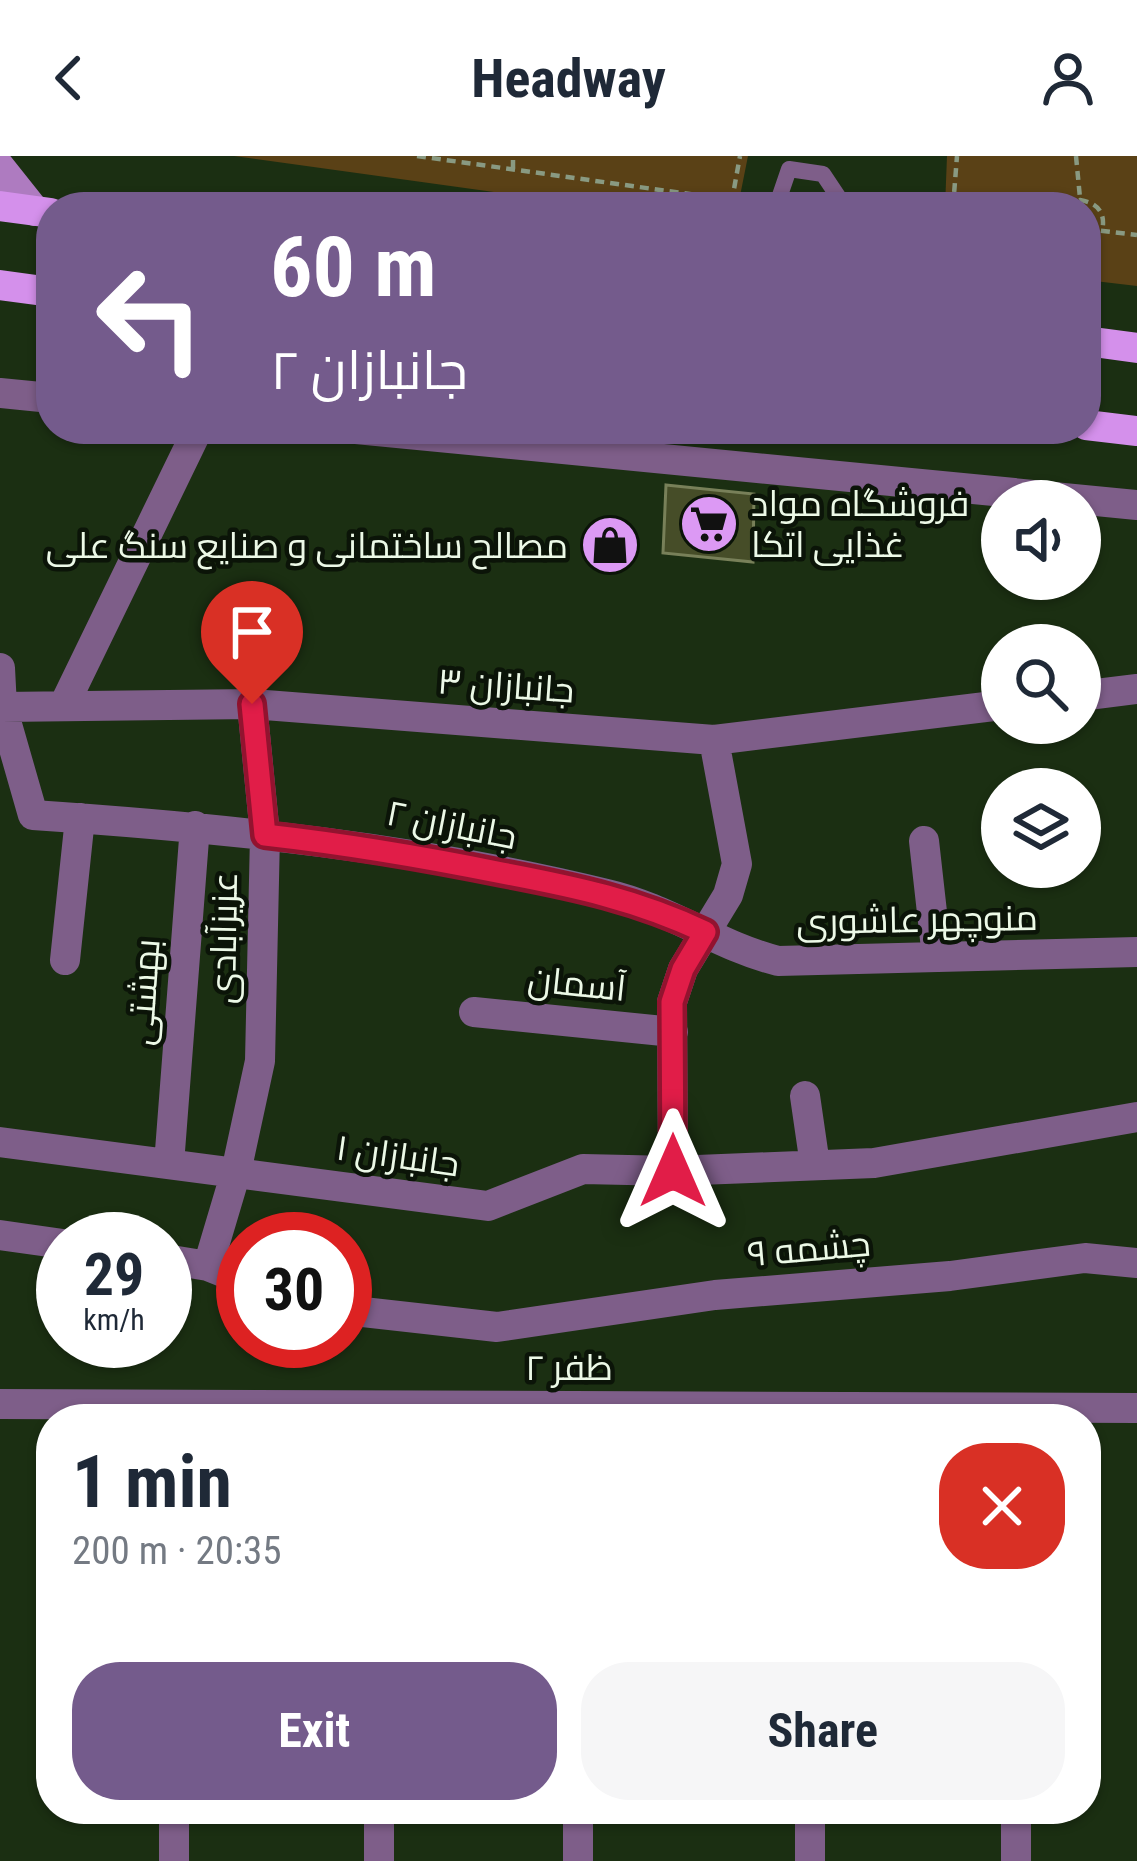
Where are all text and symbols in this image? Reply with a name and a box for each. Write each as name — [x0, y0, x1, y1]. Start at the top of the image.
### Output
icon: back — [36, 45, 102, 111]
icon: person — [1035, 45, 1101, 111]
text: Headway — [471, 47, 666, 110]
text: 60 m — [270, 218, 437, 317]
icon: left — [72, 240, 228, 396]
text: جانبازان ۲ — [270, 339, 468, 402]
map controls — [981, 480, 1101, 888]
button: sound — [981, 480, 1101, 600]
place label: فروشگاه مواد غذایی اتکا — [751, 483, 969, 566]
supermarket icon: فروشگاه مواد غذایی اتکا — [678, 493, 740, 555]
shop icon: مصالح ساختمانی و صنایع سنگ علی — [579, 514, 641, 576]
place label: مصالح ساختمانی و صنایع سنگ علی — [46, 525, 568, 570]
pin — [201, 581, 303, 704]
icon: arrive — [219, 599, 285, 665]
button: search — [981, 624, 1101, 744]
street label: جانبازان ۳ — [436, 660, 576, 712]
button: layers — [981, 768, 1101, 888]
street label: جانبازان ۲ — [383, 792, 521, 858]
street label: عزیزآبادی — [202, 872, 246, 1004]
street label: منوچهر عاشوری — [796, 897, 1038, 945]
street label: بهشتی — [119, 937, 169, 1047]
street label: آسمان — [526, 958, 628, 1010]
position arrow — [610, 1108, 736, 1234]
street label: جانبازان ۱ — [334, 1127, 462, 1185]
speed limit sign: 30 — [216, 1212, 372, 1368]
street label: چشمه ۹ — [746, 1223, 872, 1277]
text: 29 — [84, 1239, 144, 1310]
text: km/h — [83, 1302, 145, 1337]
street label: ظفر ۲ — [525, 1347, 613, 1389]
text: 1 min — [72, 1440, 232, 1525]
button: close — [939, 1443, 1065, 1569]
text: 200 m · 20:35 — [72, 1528, 282, 1574]
button: Exit — [72, 1662, 557, 1800]
button: Share — [581, 1662, 1065, 1800]

